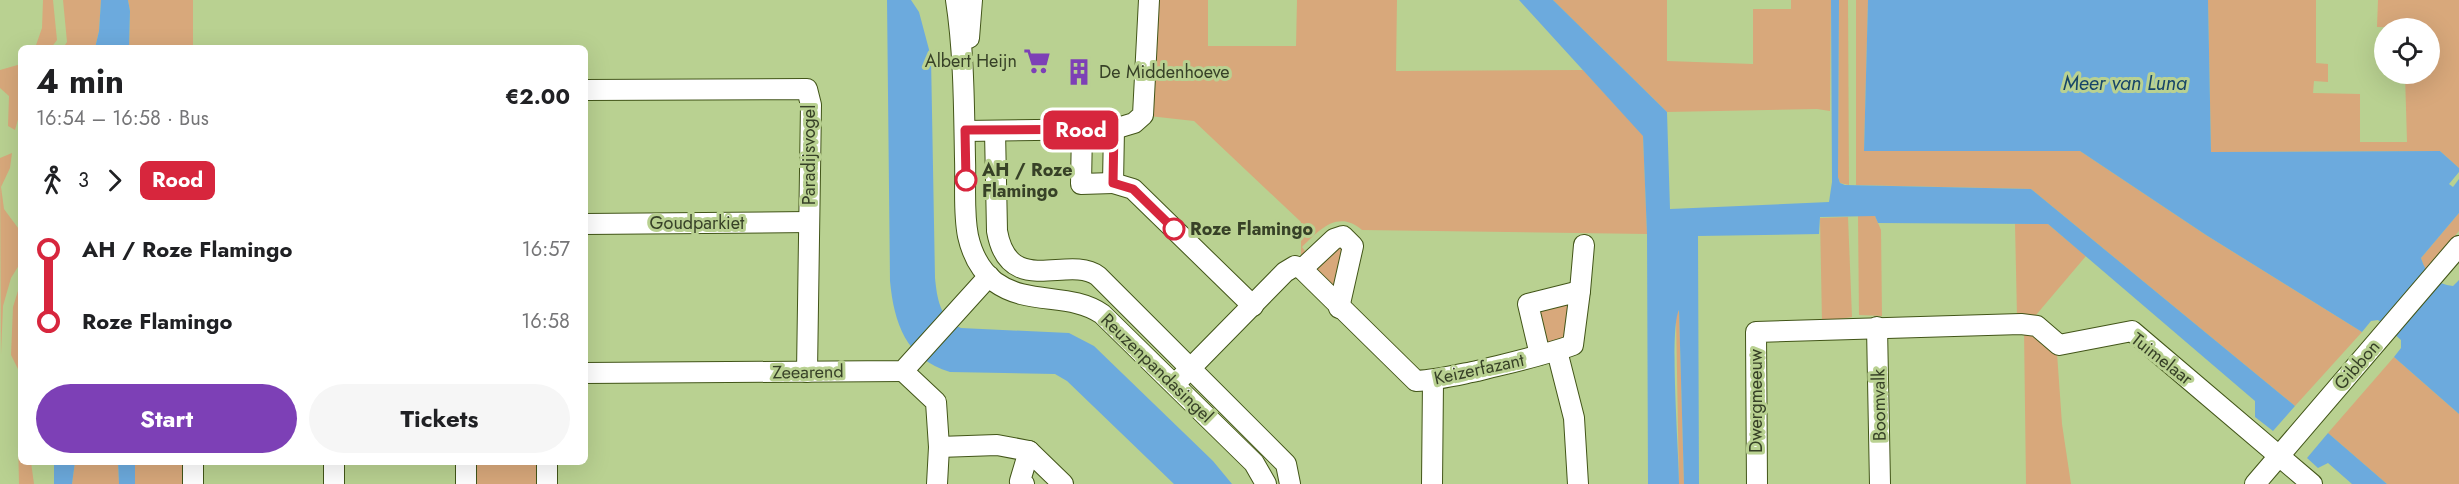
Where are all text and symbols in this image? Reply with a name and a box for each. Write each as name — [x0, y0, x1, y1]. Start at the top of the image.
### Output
map controls — [2374, 18, 2440, 84]
button: locate — [2374, 18, 2440, 84]
supermarket icon: Albert Heijn — [1022, 46, 1052, 76]
place label: Albert Heijn — [925, 48, 1017, 74]
building icon: De Middenhoeve — [1064, 57, 1094, 87]
text: 4 min — [36, 58, 124, 105]
place label: De Middenhoeve — [1099, 59, 1230, 85]
water label: Meer van Luna — [2063, 69, 2187, 98]
text: €2.00 — [505, 80, 570, 112]
text: 16:54 – 16:58 · Bus — [36, 104, 209, 133]
street label: Paradijsvogel — [796, 105, 822, 205]
line badge: Rood — [1039, 110, 1123, 150]
text: Rood — [1055, 115, 1107, 145]
place label: AH / Roze Flamingo — [981, 157, 1073, 204]
icon: walk — [36, 164, 69, 197]
icon: forward — [98, 164, 131, 197]
text: Rood — [152, 165, 203, 195]
text: 3 — [78, 166, 89, 195]
marker: AH / Roze Flamingo — [955, 169, 977, 191]
street label: Goudparkiet — [650, 210, 745, 236]
place label: Roze Flamingo — [1190, 216, 1313, 242]
marker: Roze Flamingo — [1163, 218, 1185, 240]
text: AH / Roze Flamingo — [82, 233, 292, 265]
text: 16:57 — [522, 235, 570, 264]
text: Roze Flamingo — [82, 305, 232, 337]
text: 16:58 — [521, 307, 570, 336]
street label: Reuzenpandasingel — [1095, 307, 1219, 429]
street label: Tuimelaar — [2126, 327, 2199, 392]
street label: Gibbon — [2328, 334, 2386, 396]
street label: Keizerfazant — [1432, 347, 1527, 391]
street label: Dwergmeeuw — [1743, 348, 1769, 453]
street label: Zeearend — [772, 358, 844, 386]
street label: Boomvalk — [1865, 369, 1893, 441]
button: Start — [36, 384, 297, 453]
button: Tickets — [309, 384, 570, 453]

